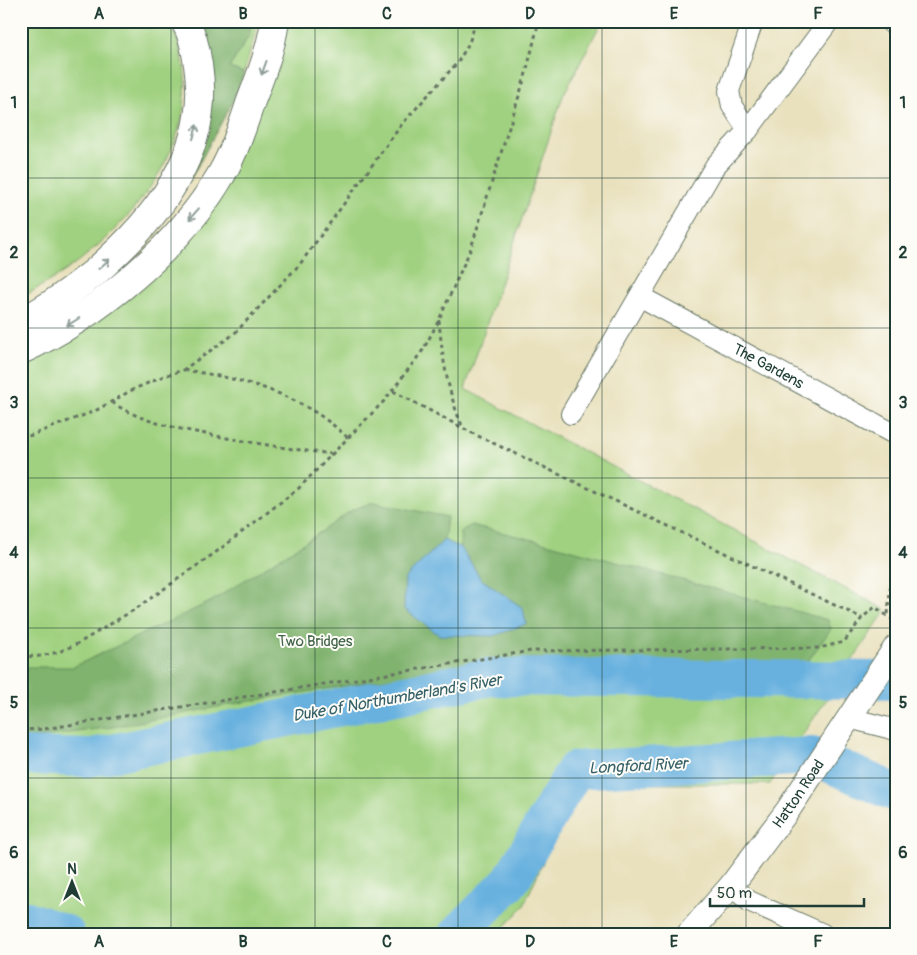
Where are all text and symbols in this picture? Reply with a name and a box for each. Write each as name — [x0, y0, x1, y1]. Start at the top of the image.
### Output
text: A — [94, 4, 105, 24]
text: B — [238, 4, 248, 24]
text: C — [382, 4, 392, 24]
text: D — [525, 4, 535, 24]
text: E — [670, 4, 679, 24]
text: F — [813, 4, 823, 24]
one-way arrow — [258, 60, 268, 76]
text: 1 — [11, 93, 17, 113]
text: 1 — [900, 93, 906, 113]
one-way arrow — [191, 124, 200, 140]
one-way arrow — [188, 208, 200, 221]
text: 2 — [10, 243, 19, 263]
text: 2 — [899, 243, 908, 263]
one-way arrow — [98, 258, 111, 269]
one-way arrow — [67, 318, 81, 328]
street label: The Gardens — [730, 339, 807, 393]
text: 3 — [10, 393, 19, 413]
text: 3 — [899, 393, 908, 413]
text: 4 — [9, 543, 19, 563]
text: 4 — [898, 543, 908, 563]
park label: Two Bridges — [278, 632, 353, 651]
water label: Duke of Northumberland's River — [291, 669, 505, 726]
text: 5 — [10, 693, 19, 713]
text: 5 — [899, 693, 908, 713]
water label: Longford River — [588, 753, 690, 779]
street label: Hatton Road — [768, 756, 828, 832]
text: 6 — [9, 843, 19, 863]
text: 6 — [898, 843, 908, 863]
north arrow — [48, 858, 98, 908]
text: N — [67, 861, 77, 878]
scale bar — [710, 875, 863, 907]
text: 50 m — [717, 884, 752, 903]
text: A — [94, 932, 105, 952]
text: B — [238, 932, 248, 952]
text: C — [382, 932, 392, 952]
text: D — [525, 932, 535, 952]
text: E — [670, 932, 679, 952]
text: F — [813, 932, 823, 952]

